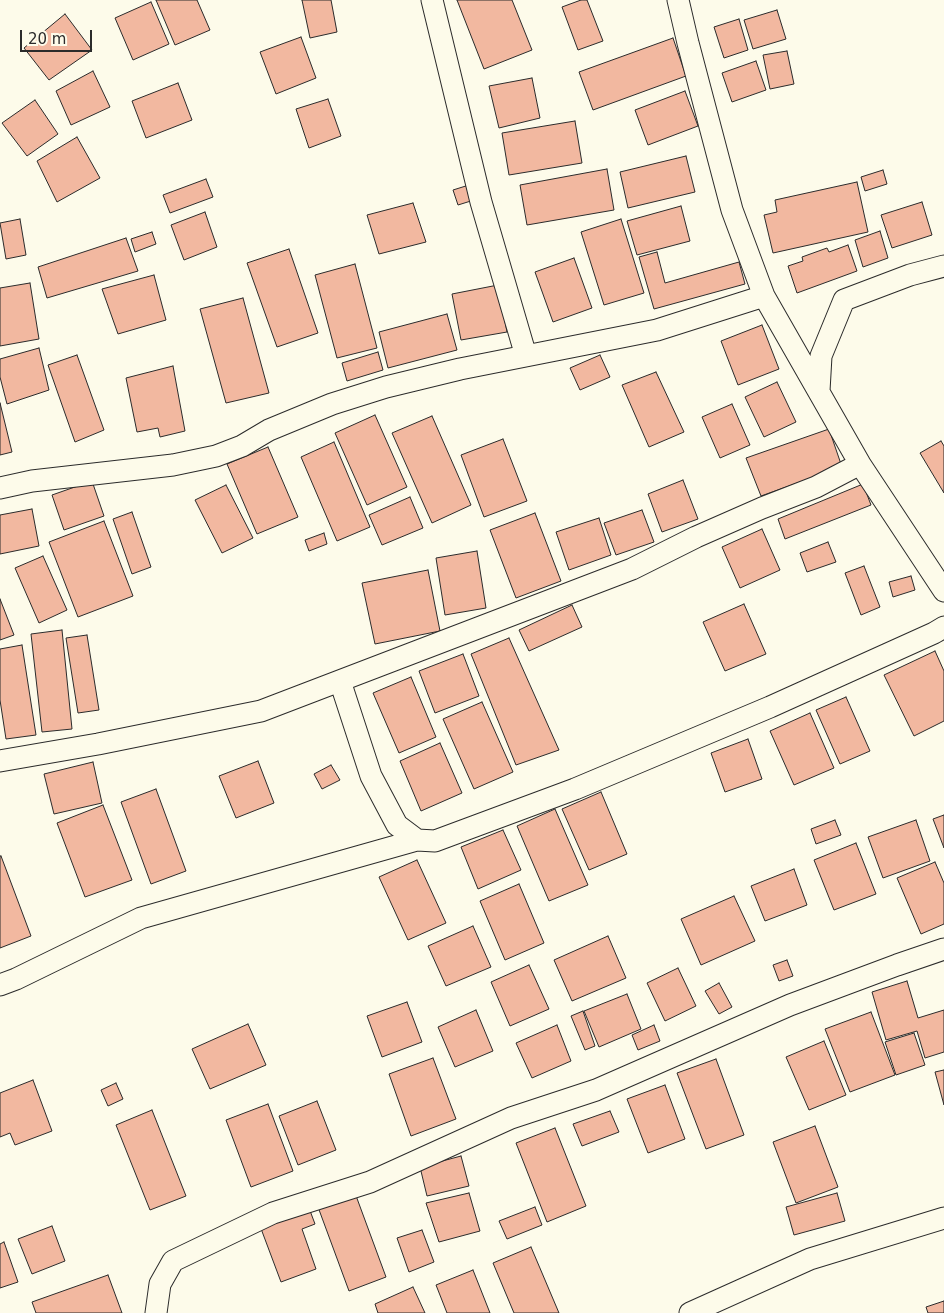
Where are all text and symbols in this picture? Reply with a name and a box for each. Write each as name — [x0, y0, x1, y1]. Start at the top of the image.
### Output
scale bar — [22, 20, 95, 52]
text: 20 m — [28, 30, 66, 48]

